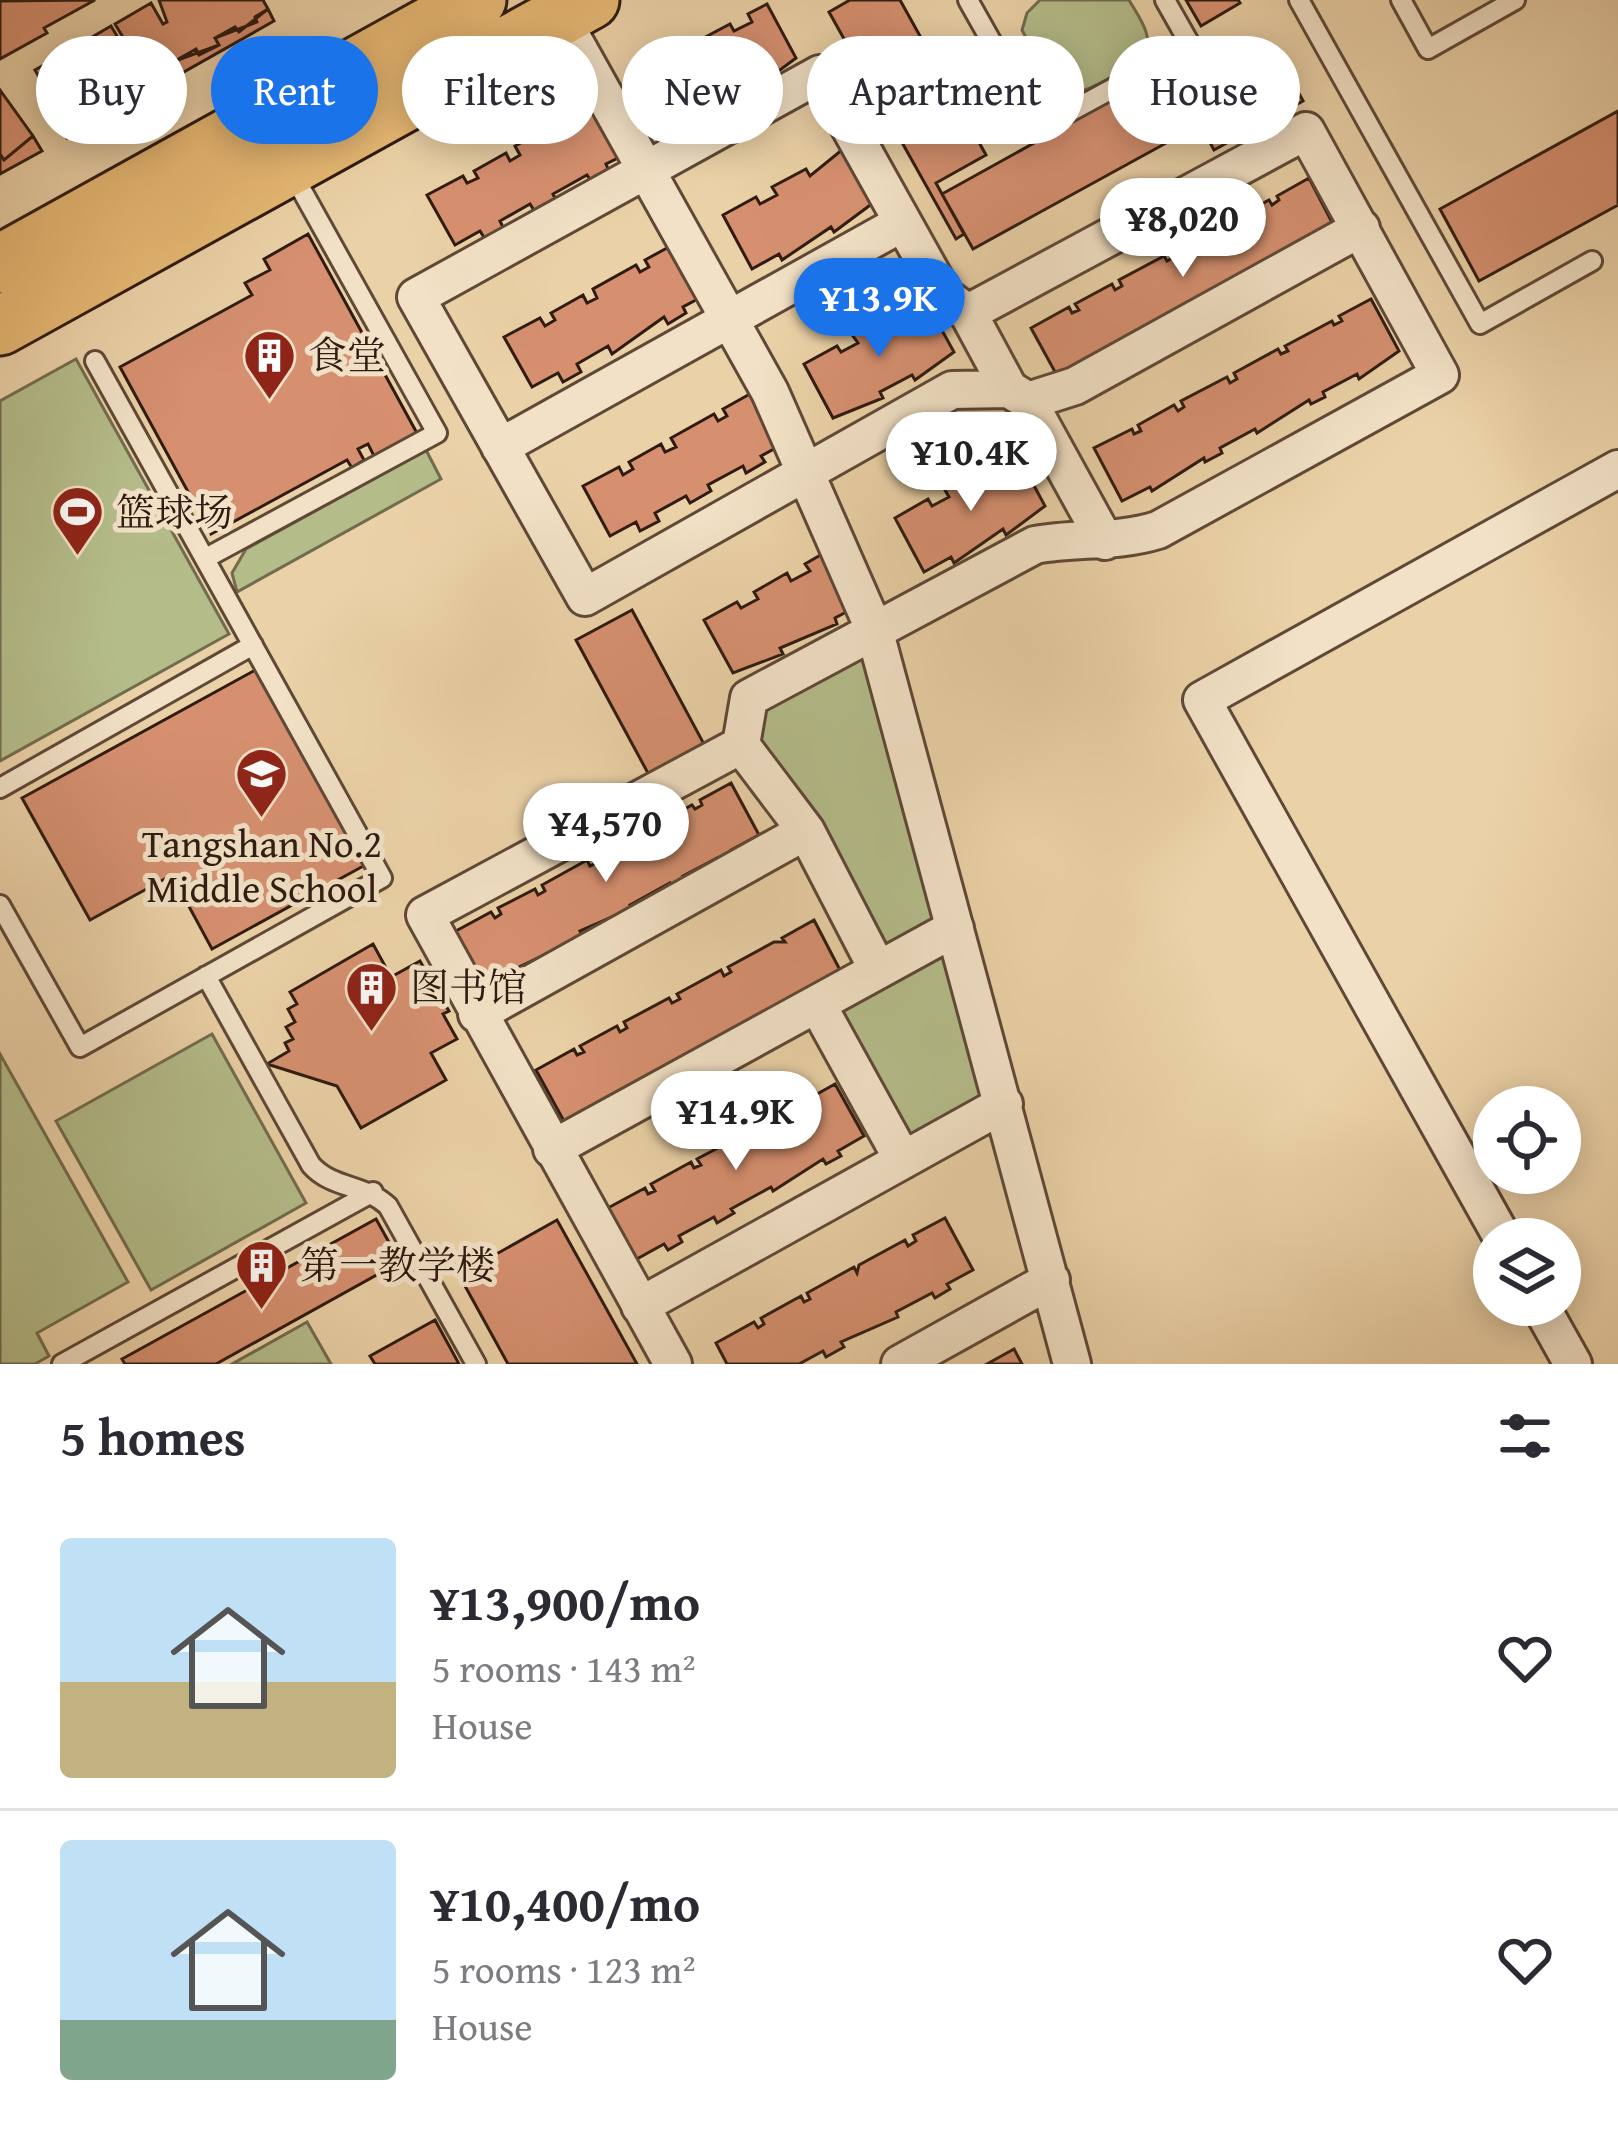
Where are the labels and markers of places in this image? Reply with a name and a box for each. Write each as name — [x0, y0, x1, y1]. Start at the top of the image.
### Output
pin: ¥8,020 — [1085, 178, 1281, 280]
pin: ¥13.9K — [781, 258, 977, 360]
place label: 食堂 — [308, 326, 386, 383]
building icon: 食堂 — [241, 327, 297, 401]
pin: ¥10.4K — [873, 412, 1069, 514]
place label: 篮球场 — [116, 483, 233, 540]
sports icon: 篮球场 — [49, 484, 105, 558]
school or university icon: Tangshan No.2 Middle School — [234, 745, 290, 819]
pin: ¥4,570 — [508, 783, 704, 885]
place label: Tangshan No.2 Middle School — [142, 814, 382, 916]
place label: 图书馆 — [410, 958, 527, 1015]
building icon: 图书馆 — [343, 959, 399, 1033]
pin: ¥14.9K — [638, 1071, 834, 1173]
place label: 第一教学楼 — [300, 1236, 495, 1293]
building icon: 第一教学楼 — [233, 1237, 289, 1311]

